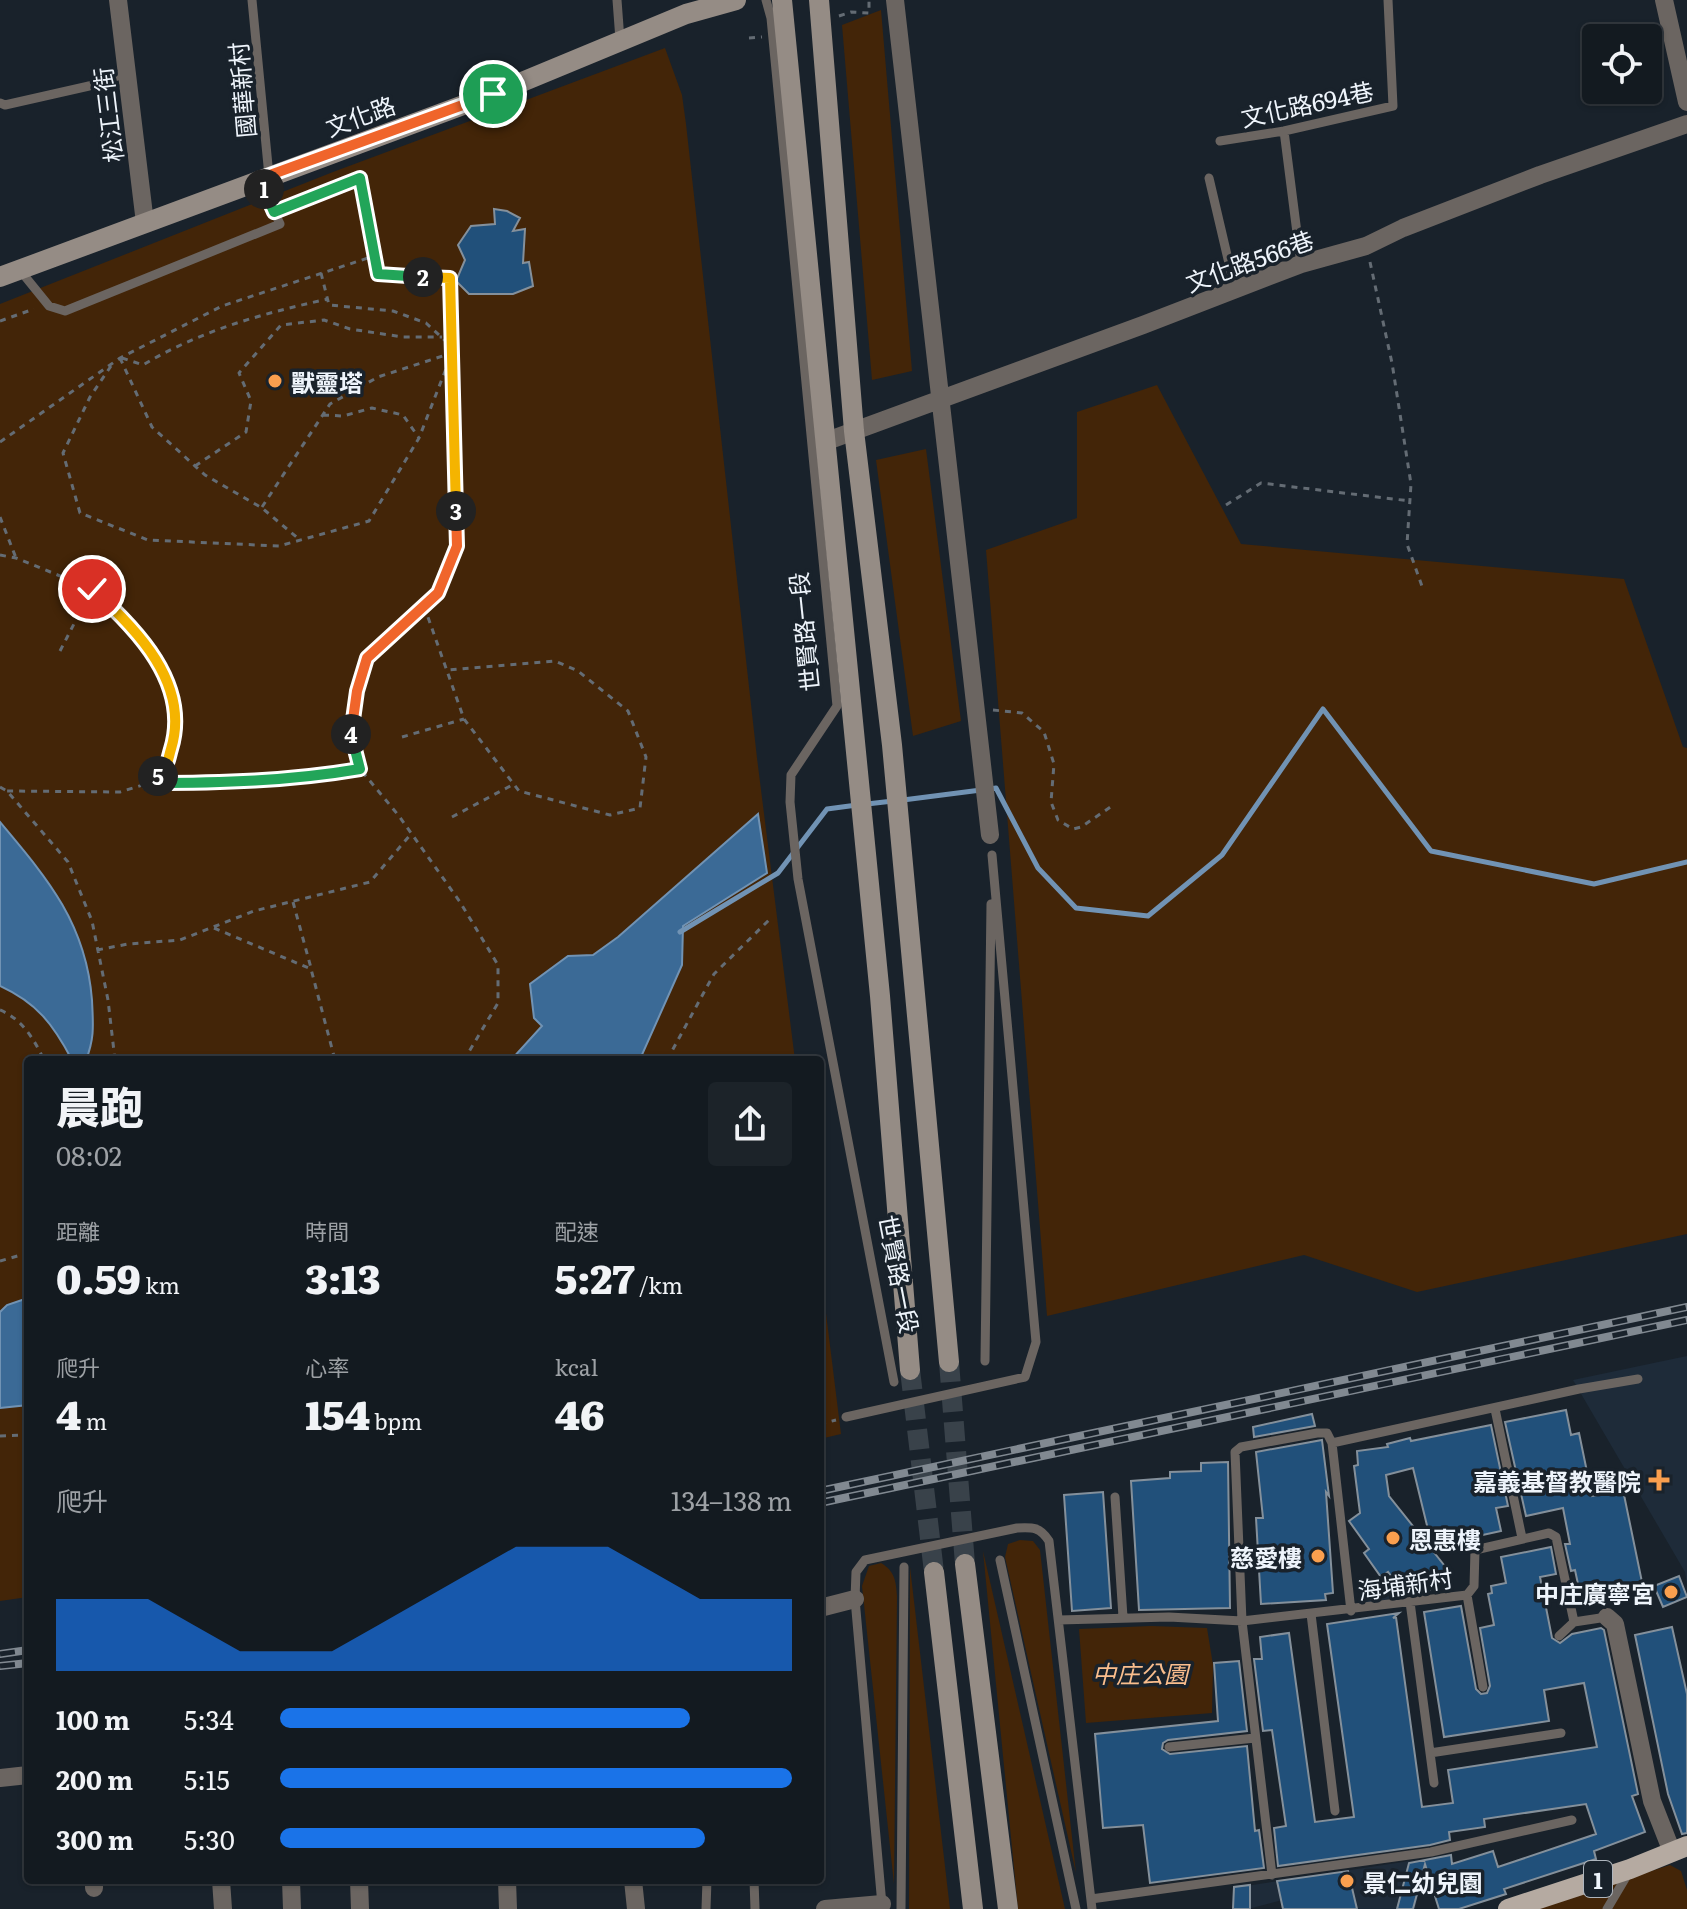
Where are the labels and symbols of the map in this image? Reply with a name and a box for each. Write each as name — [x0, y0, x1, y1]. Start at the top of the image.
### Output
street label: 國華新村 — [219, 41, 263, 139]
pin — [459, 60, 527, 128]
street label: 松江三街 — [84, 65, 130, 165]
street label: 文化路694巷 — [1237, 72, 1377, 134]
street label: 文化路 — [320, 86, 400, 144]
pin: 1 — [244, 169, 284, 209]
street label: 文化路566巷 — [1180, 221, 1318, 299]
pin: 2 — [403, 257, 443, 297]
place label: 獸靈塔 — [291, 364, 363, 399]
marker: 獸靈塔 — [266, 372, 284, 390]
pin: 3 — [436, 491, 476, 531]
pin — [58, 555, 126, 623]
street label: 世賢路一段 — [779, 570, 827, 694]
pin: 4 — [331, 714, 371, 754]
pin: 5 — [138, 756, 178, 796]
street label: 世賢路一段 — [871, 1212, 929, 1336]
place label: 嘉義基督教醫院 — [1473, 1463, 1641, 1498]
marker: 嘉義基督教醫院 — [1648, 1469, 1670, 1491]
place label: 恩惠樓 — [1409, 1521, 1481, 1556]
marker: 恩惠樓 — [1384, 1529, 1402, 1547]
place label: 慈愛樓 — [1230, 1539, 1302, 1574]
marker: 慈愛樓 — [1309, 1547, 1327, 1565]
street label: 海埔新村 — [1355, 1559, 1455, 1607]
place label: 中庄廣寧宮 — [1535, 1575, 1655, 1610]
marker: 中庄廣寧宮 — [1662, 1583, 1680, 1601]
park label: 中庄公園 — [1092, 1655, 1191, 1690]
road number: 1 — [1584, 1861, 1612, 1897]
place label: 景仁幼兒園 — [1363, 1864, 1483, 1899]
marker: 景仁幼兒園 — [1338, 1872, 1356, 1890]

